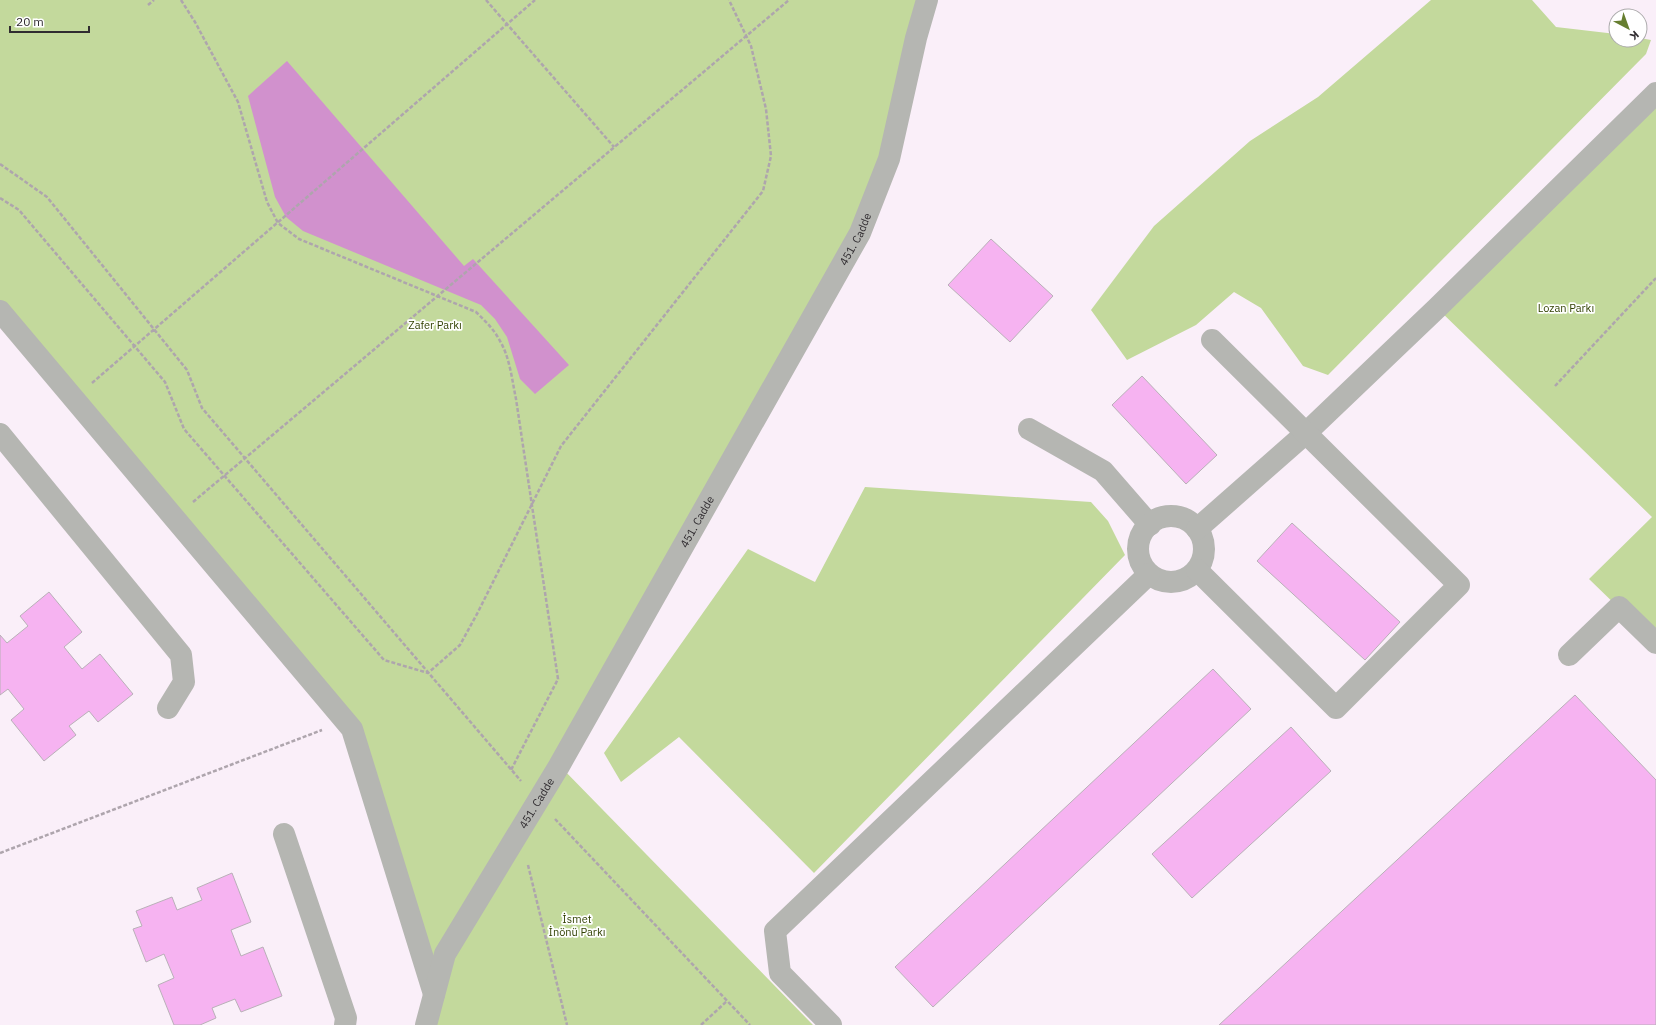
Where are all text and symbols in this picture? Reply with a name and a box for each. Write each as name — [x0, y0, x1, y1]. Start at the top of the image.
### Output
scale bar — [10, 8, 89, 34]
north arrow — [1608, 8, 1648, 48]
text: 20 m — [16, 14, 44, 29]
text: K — [1627, 28, 1642, 44]
street label: 451. Cadde — [836, 211, 874, 268]
park label: Lozan Parkı — [1538, 301, 1594, 315]
park label: Zafer Parkı — [408, 318, 462, 332]
street label: 451. Cadde — [677, 493, 717, 550]
street label: 451. Cadde — [516, 775, 557, 831]
park label: İsmet İnönü Parkı — [549, 912, 605, 939]

